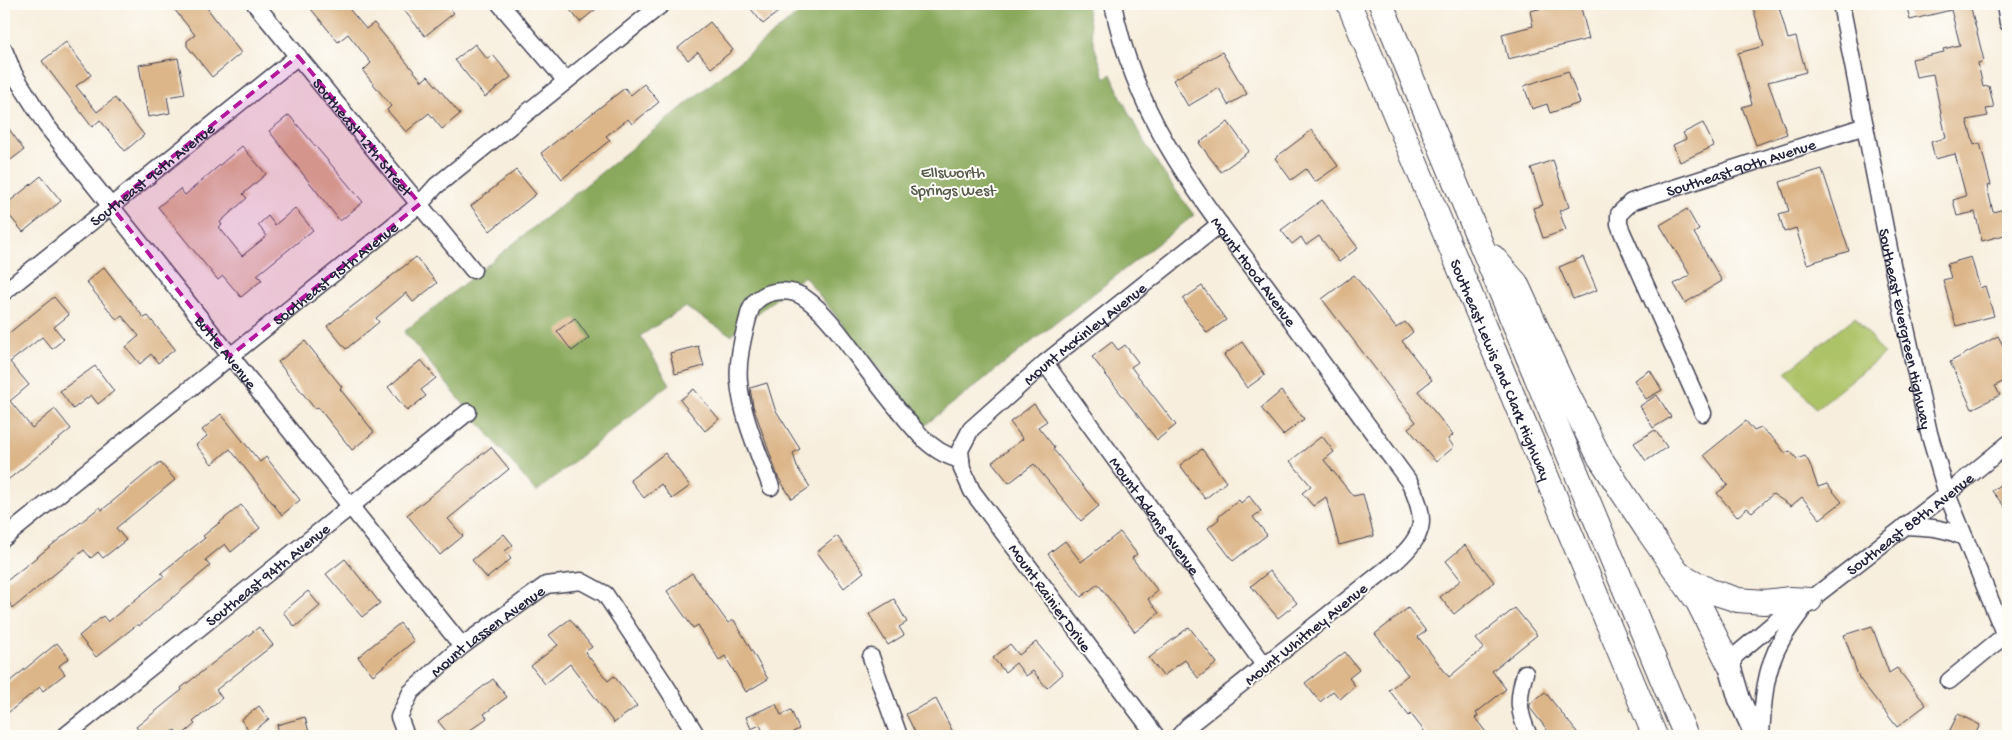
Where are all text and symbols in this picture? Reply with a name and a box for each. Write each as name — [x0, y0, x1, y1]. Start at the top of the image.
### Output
street label: Southeast 12th Street — [307, 75, 416, 203]
street label: Southeast 96th Avenue — [87, 120, 221, 232]
street label: Southeast 90th Avenue — [1665, 136, 1819, 203]
park label: Ellsworth Springs West — [910, 165, 997, 202]
street label: Mount Hood Avenue — [1205, 214, 1299, 332]
street label: Southeast 95th Avenue — [270, 219, 404, 331]
street label: Southeast Evergreen Highway — [1872, 227, 1934, 432]
street label: Southeast Lewis and Clark Highway — [1444, 257, 1553, 484]
street label: Mount McKinley Avenue — [1021, 280, 1152, 391]
street label: Butte Avenue — [188, 312, 260, 395]
street label: Mount Adams Avenue — [1103, 454, 1202, 581]
street label: Southeast 88th Avenue — [1844, 469, 1980, 581]
street label: Southeast 94th Avenue — [203, 520, 336, 632]
street label: Mount Rainier Drive — [1003, 541, 1094, 658]
street label: Mount Whitney Avenue — [1242, 580, 1373, 691]
street label: Mount Lassen Avenue — [428, 583, 550, 683]

